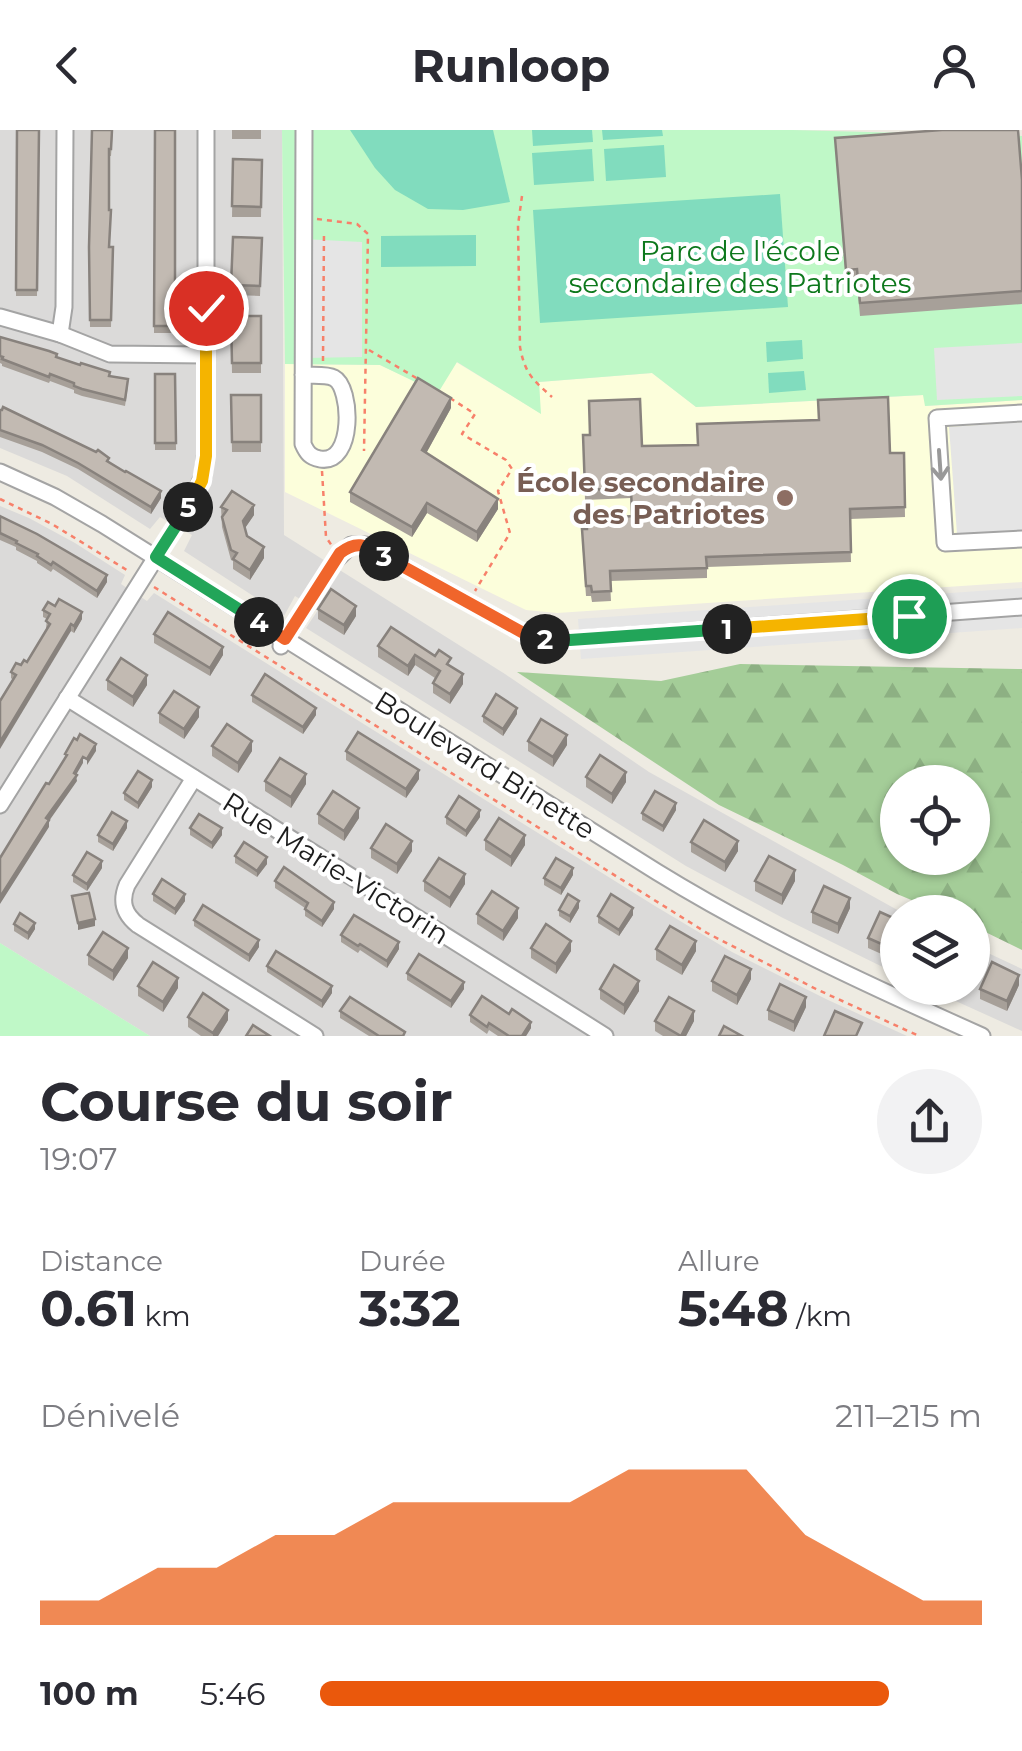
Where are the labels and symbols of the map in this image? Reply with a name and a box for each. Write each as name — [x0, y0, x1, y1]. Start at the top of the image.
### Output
park label: Parc de l'école secondaire des Patriotes — [569, 234, 911, 300]
pin — [164, 266, 249, 351]
one-way arrow — [931, 448, 950, 480]
place label: École secondaire des Patriotes — [516, 465, 765, 531]
pin: 5 — [163, 482, 213, 532]
marker: École secondaire des Patriotes — [774, 487, 796, 509]
pin: 3 — [359, 531, 409, 581]
pin — [867, 574, 952, 659]
pin: 4 — [234, 597, 284, 647]
pin: 1 — [702, 604, 752, 654]
pin: 2 — [520, 614, 570, 664]
street label: Boulevard Binette — [369, 683, 601, 847]
street label: Rue Marie-Victorin — [216, 784, 456, 952]

